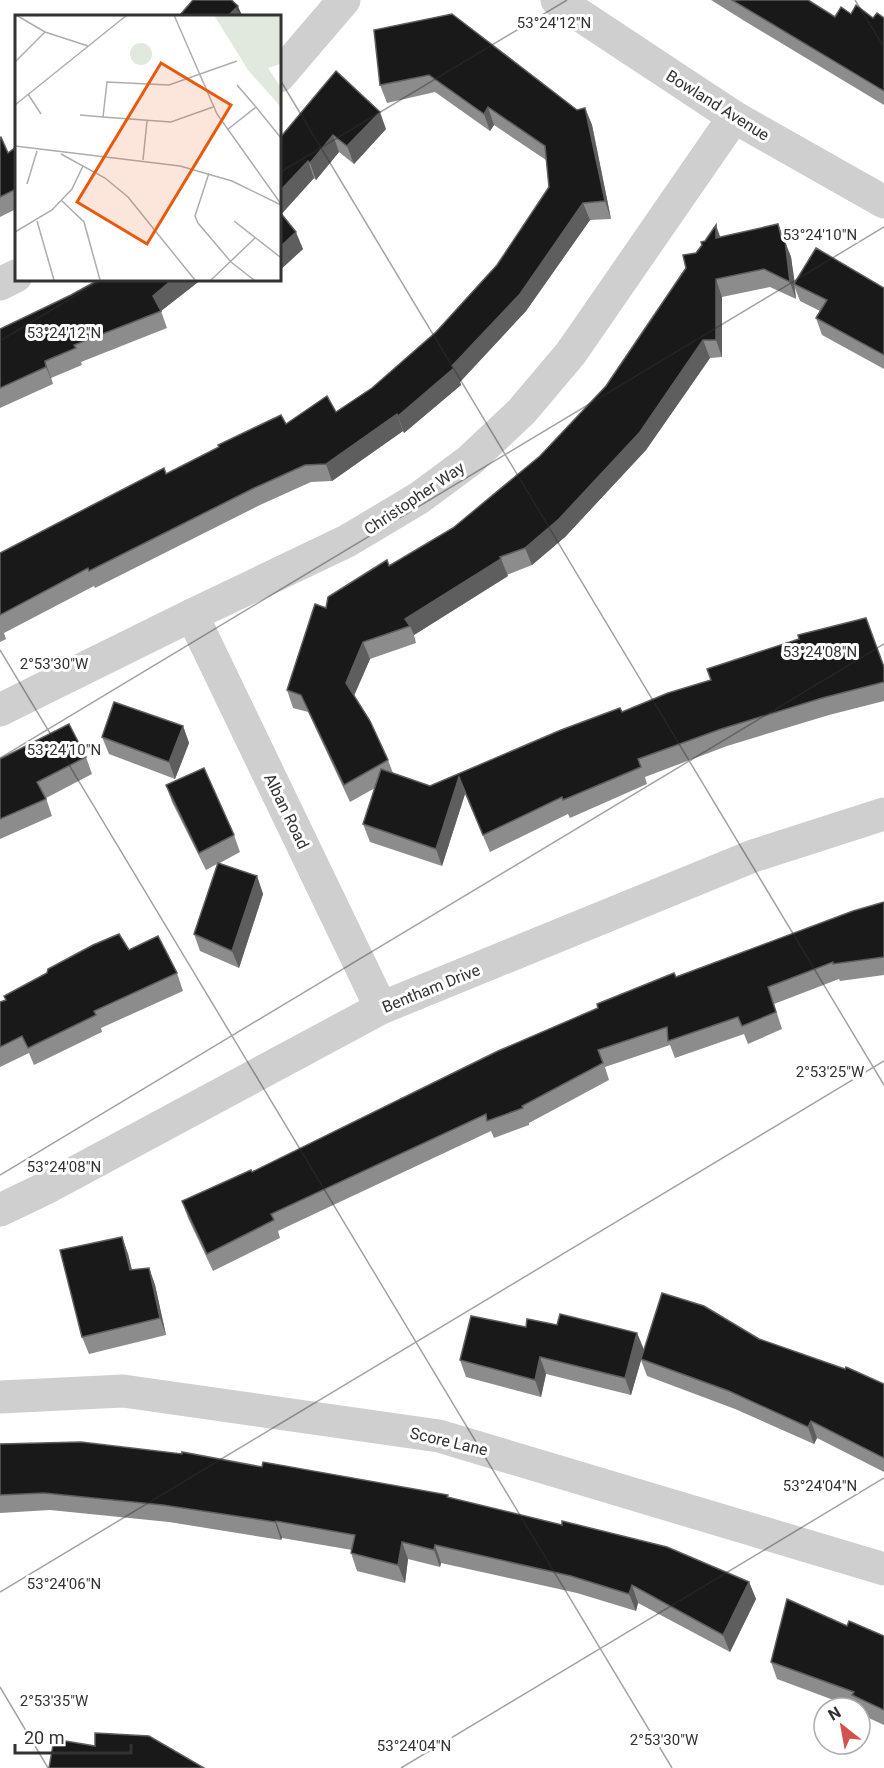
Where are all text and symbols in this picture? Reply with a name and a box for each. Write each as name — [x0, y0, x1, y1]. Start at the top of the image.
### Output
text: 53°24'12"N — [517, 14, 591, 32]
inset map — [15, 15, 280, 280]
street label: Bowland Avenue — [663, 66, 773, 145]
text: 53°24'10"N — [783, 226, 857, 244]
text: 53°24'12"N — [27, 324, 101, 342]
street label: Christopher Way — [361, 458, 468, 539]
text: 53°24'08"N — [783, 643, 857, 661]
text: 2°53'30"W — [20, 655, 88, 673]
text: 53°24'10"N — [27, 741, 101, 759]
street label: Alban Road — [260, 770, 313, 852]
street label: Bentham Drive — [379, 960, 483, 1017]
text: 2°53'25"W — [796, 1063, 864, 1081]
text: 53°24'08"N — [27, 1158, 101, 1176]
street label: Score Lane — [408, 1423, 490, 1460]
text: 53°24'04"N — [783, 1477, 857, 1495]
text: 53°24'06"N — [27, 1575, 101, 1593]
text: 2°53'35"W — [20, 1692, 88, 1710]
north arrow — [812, 1696, 872, 1756]
text: N — [825, 1703, 844, 1725]
scale bar — [15, 1717, 130, 1755]
text: 20 m — [24, 1727, 64, 1748]
text: 2°53'30"W — [630, 1731, 698, 1749]
text: 53°24'04"N — [377, 1737, 451, 1755]

